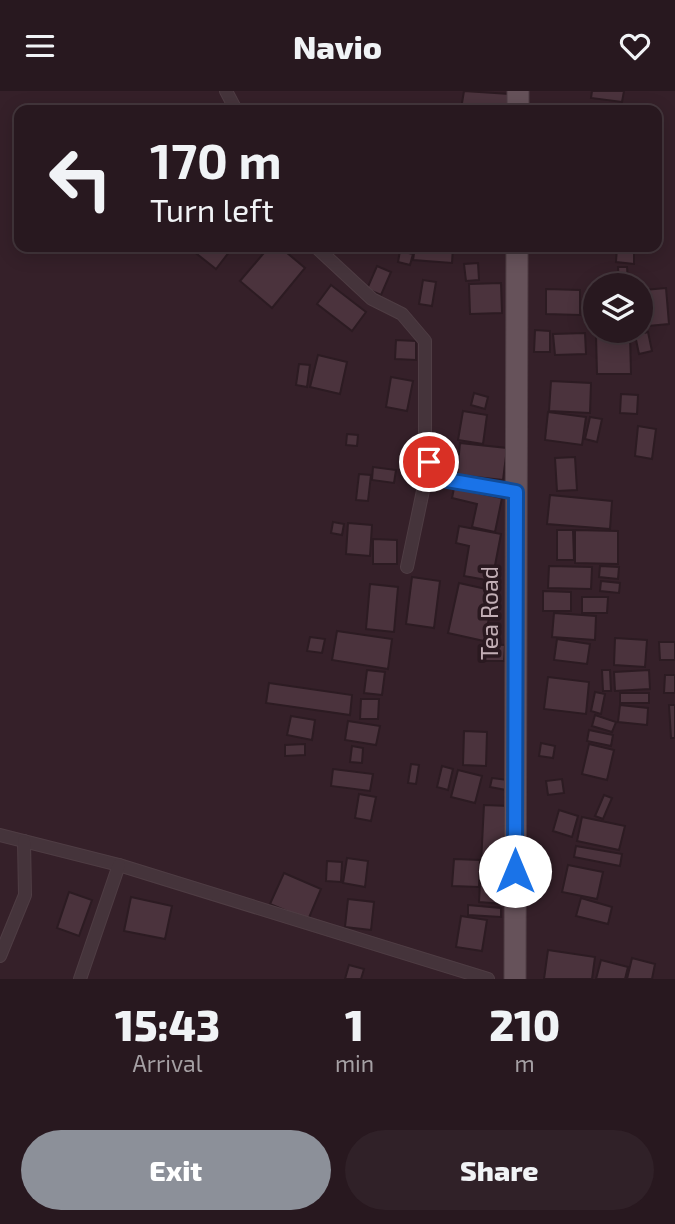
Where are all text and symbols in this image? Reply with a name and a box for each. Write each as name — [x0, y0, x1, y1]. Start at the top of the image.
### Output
icon: menu — [21, 27, 59, 65]
text: Navio — [293, 27, 382, 65]
icon: heart — [616, 27, 654, 65]
text: 170 m — [150, 130, 282, 189]
icon: left — [35, 133, 126, 224]
text: Turn left — [150, 190, 274, 228]
map controls — [583, 273, 653, 343]
button: layers — [583, 273, 653, 343]
pin — [399, 432, 459, 492]
icon: arrive — [410, 443, 448, 481]
street label: Tea Road — [475, 566, 503, 660]
position arrow — [478, 834, 552, 908]
text: 15:43 — [115, 999, 220, 1049]
text: 1 — [345, 999, 364, 1049]
text: 210 — [489, 999, 560, 1049]
text: Arrival — [132, 1049, 202, 1077]
text: min — [335, 1049, 374, 1077]
text: m — [515, 1049, 535, 1077]
button: Exit — [21, 1130, 331, 1210]
button: Share — [345, 1130, 654, 1210]

